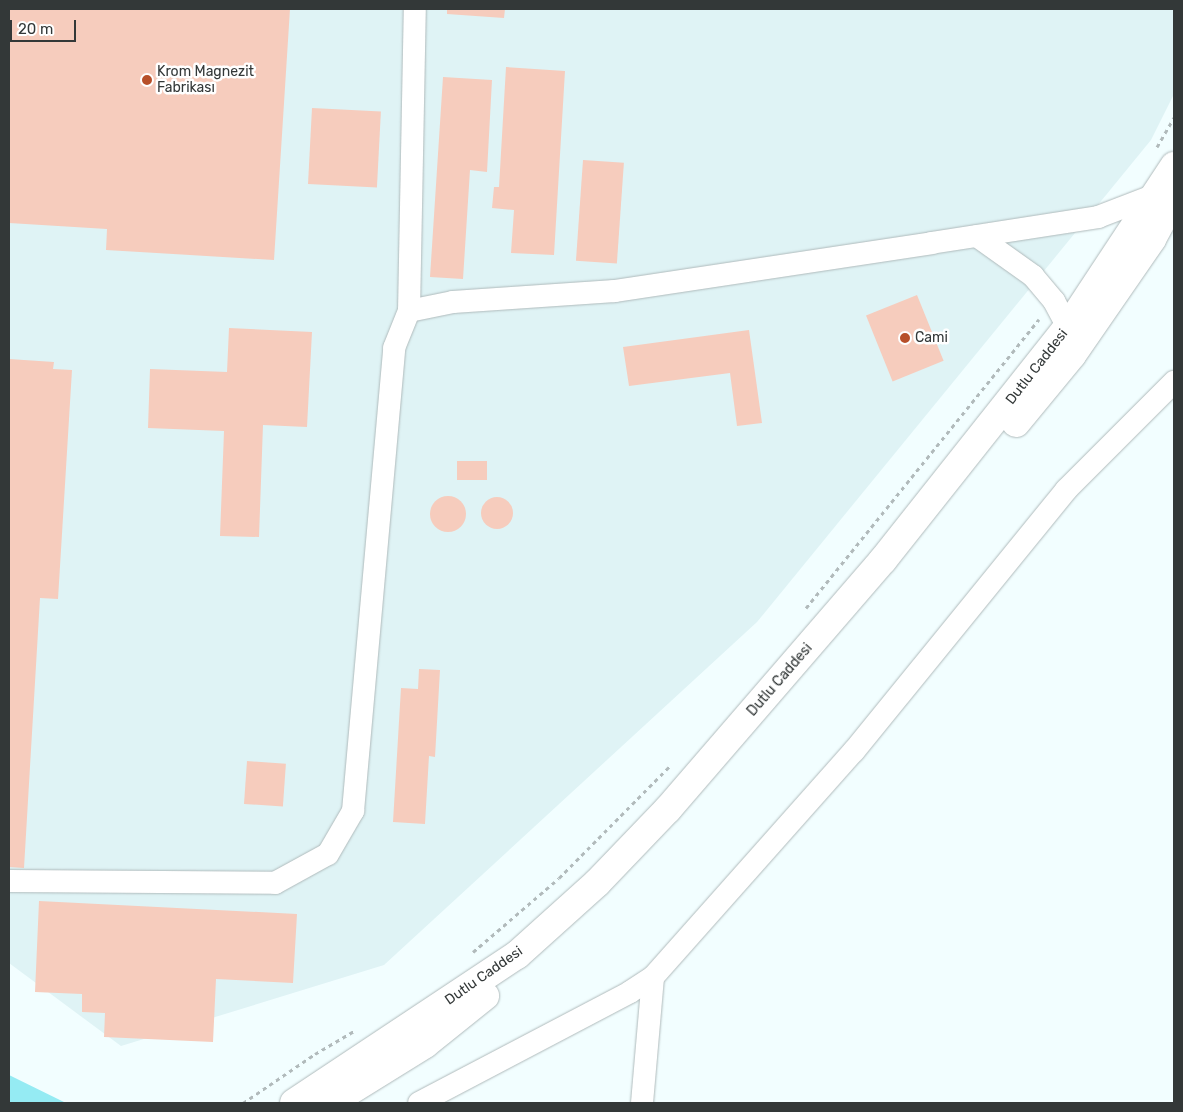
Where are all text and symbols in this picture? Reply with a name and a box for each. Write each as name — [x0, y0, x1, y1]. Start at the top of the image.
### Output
scale bar — [12, 10, 79, 42]
text: 20 m — [18, 20, 53, 38]
place label: Krom Magnezit Fabrikası — [157, 64, 254, 96]
marker: Krom Magnezit Fabrikası — [141, 74, 153, 86]
street label: Dutlu Caddesi — [1002, 326, 1072, 408]
place label: Cami — [915, 330, 948, 346]
marker: Cami — [899, 332, 911, 344]
street label: Dutlu Caddesi — [744, 640, 816, 720]
street label: Dutlu Caddesi — [442, 943, 526, 1009]

